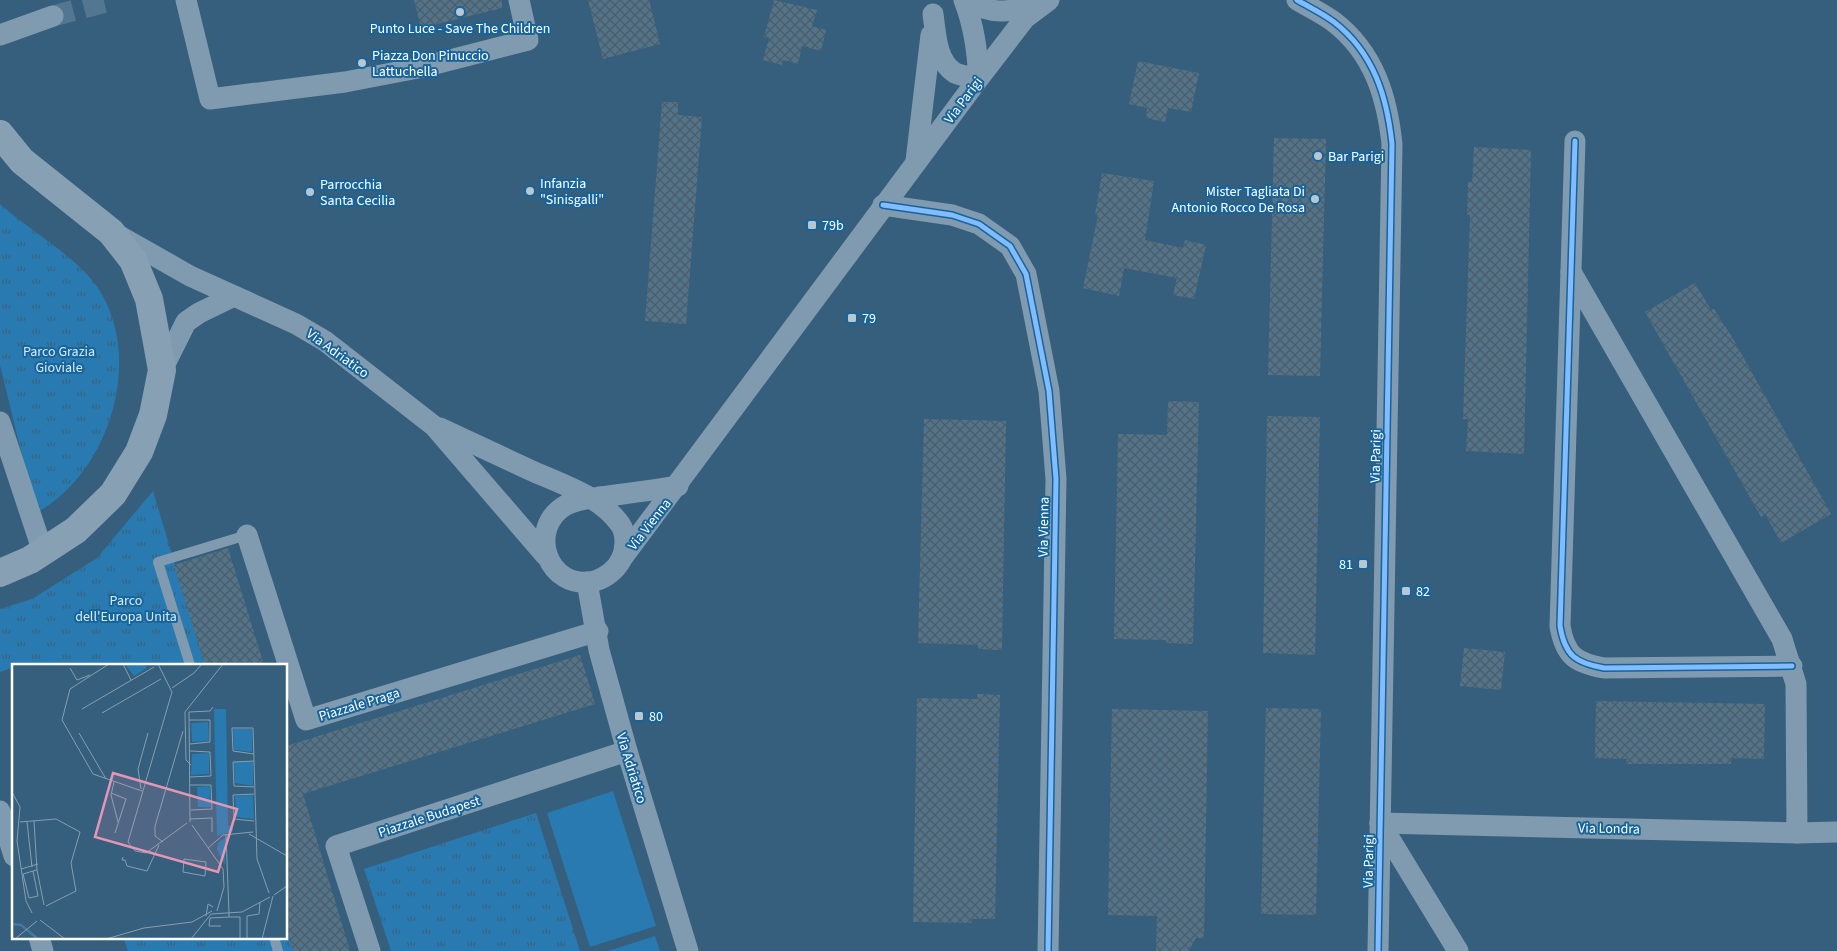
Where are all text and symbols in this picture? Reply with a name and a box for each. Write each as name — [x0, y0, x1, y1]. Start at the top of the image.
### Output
marker: Punto Luce - Save The Children — [454, 6, 466, 18]
place label: Punto Luce - Save The Children — [370, 19, 550, 39]
place label: Piazza Don Pinuccio Lattuchella — [372, 46, 489, 82]
marker: Piazza Don Pinuccio Lattuchella — [356, 57, 368, 69]
street label: Via Parigi — [940, 73, 988, 128]
place label: Bar Parigi — [1328, 147, 1384, 167]
marker: Bar Parigi — [1312, 150, 1324, 162]
place label: Infanzia "Sinisgalli" — [540, 174, 604, 210]
place label: Parrocchia Santa Cecilia — [320, 175, 395, 211]
place label: Mister Tagliata Di Antonio Rocco De Rosa — [1171, 182, 1305, 218]
marker: Infanzia "Sinisgalli" — [524, 185, 536, 197]
marker: Parrocchia Santa Cecilia — [304, 186, 316, 198]
marker: Mister Tagliata Di Antonio Rocco De Rosa — [1309, 193, 1321, 205]
place label: 79b — [822, 216, 844, 236]
marker: 79b — [806, 219, 818, 231]
place label: 79 — [862, 309, 876, 329]
marker: 79 — [846, 312, 858, 324]
street label: Via Adriatico — [302, 324, 373, 383]
park label: Parco Grazia Gioviale — [23, 342, 95, 378]
street label: Via Parigi — [1366, 429, 1386, 483]
street label: Via Vienna — [623, 495, 676, 555]
street label: Via Vienna — [1033, 497, 1055, 557]
place label: 81 — [1339, 555, 1353, 575]
marker: 81 — [1357, 558, 1369, 570]
place label: 82 — [1416, 582, 1430, 602]
marker: 82 — [1400, 585, 1412, 597]
park label: Parco dell'Europa Unita — [75, 591, 177, 627]
inset map — [12, 664, 288, 938]
street label: Piazzale Praga — [316, 683, 402, 727]
place label: 80 — [649, 707, 663, 727]
marker: 80 — [633, 710, 645, 722]
street label: Via Adriatico — [611, 731, 651, 806]
street label: Piazzale Budapest — [376, 791, 483, 843]
street label: Via Londra — [1578, 818, 1640, 840]
street label: Via Parigi — [1359, 834, 1379, 888]

